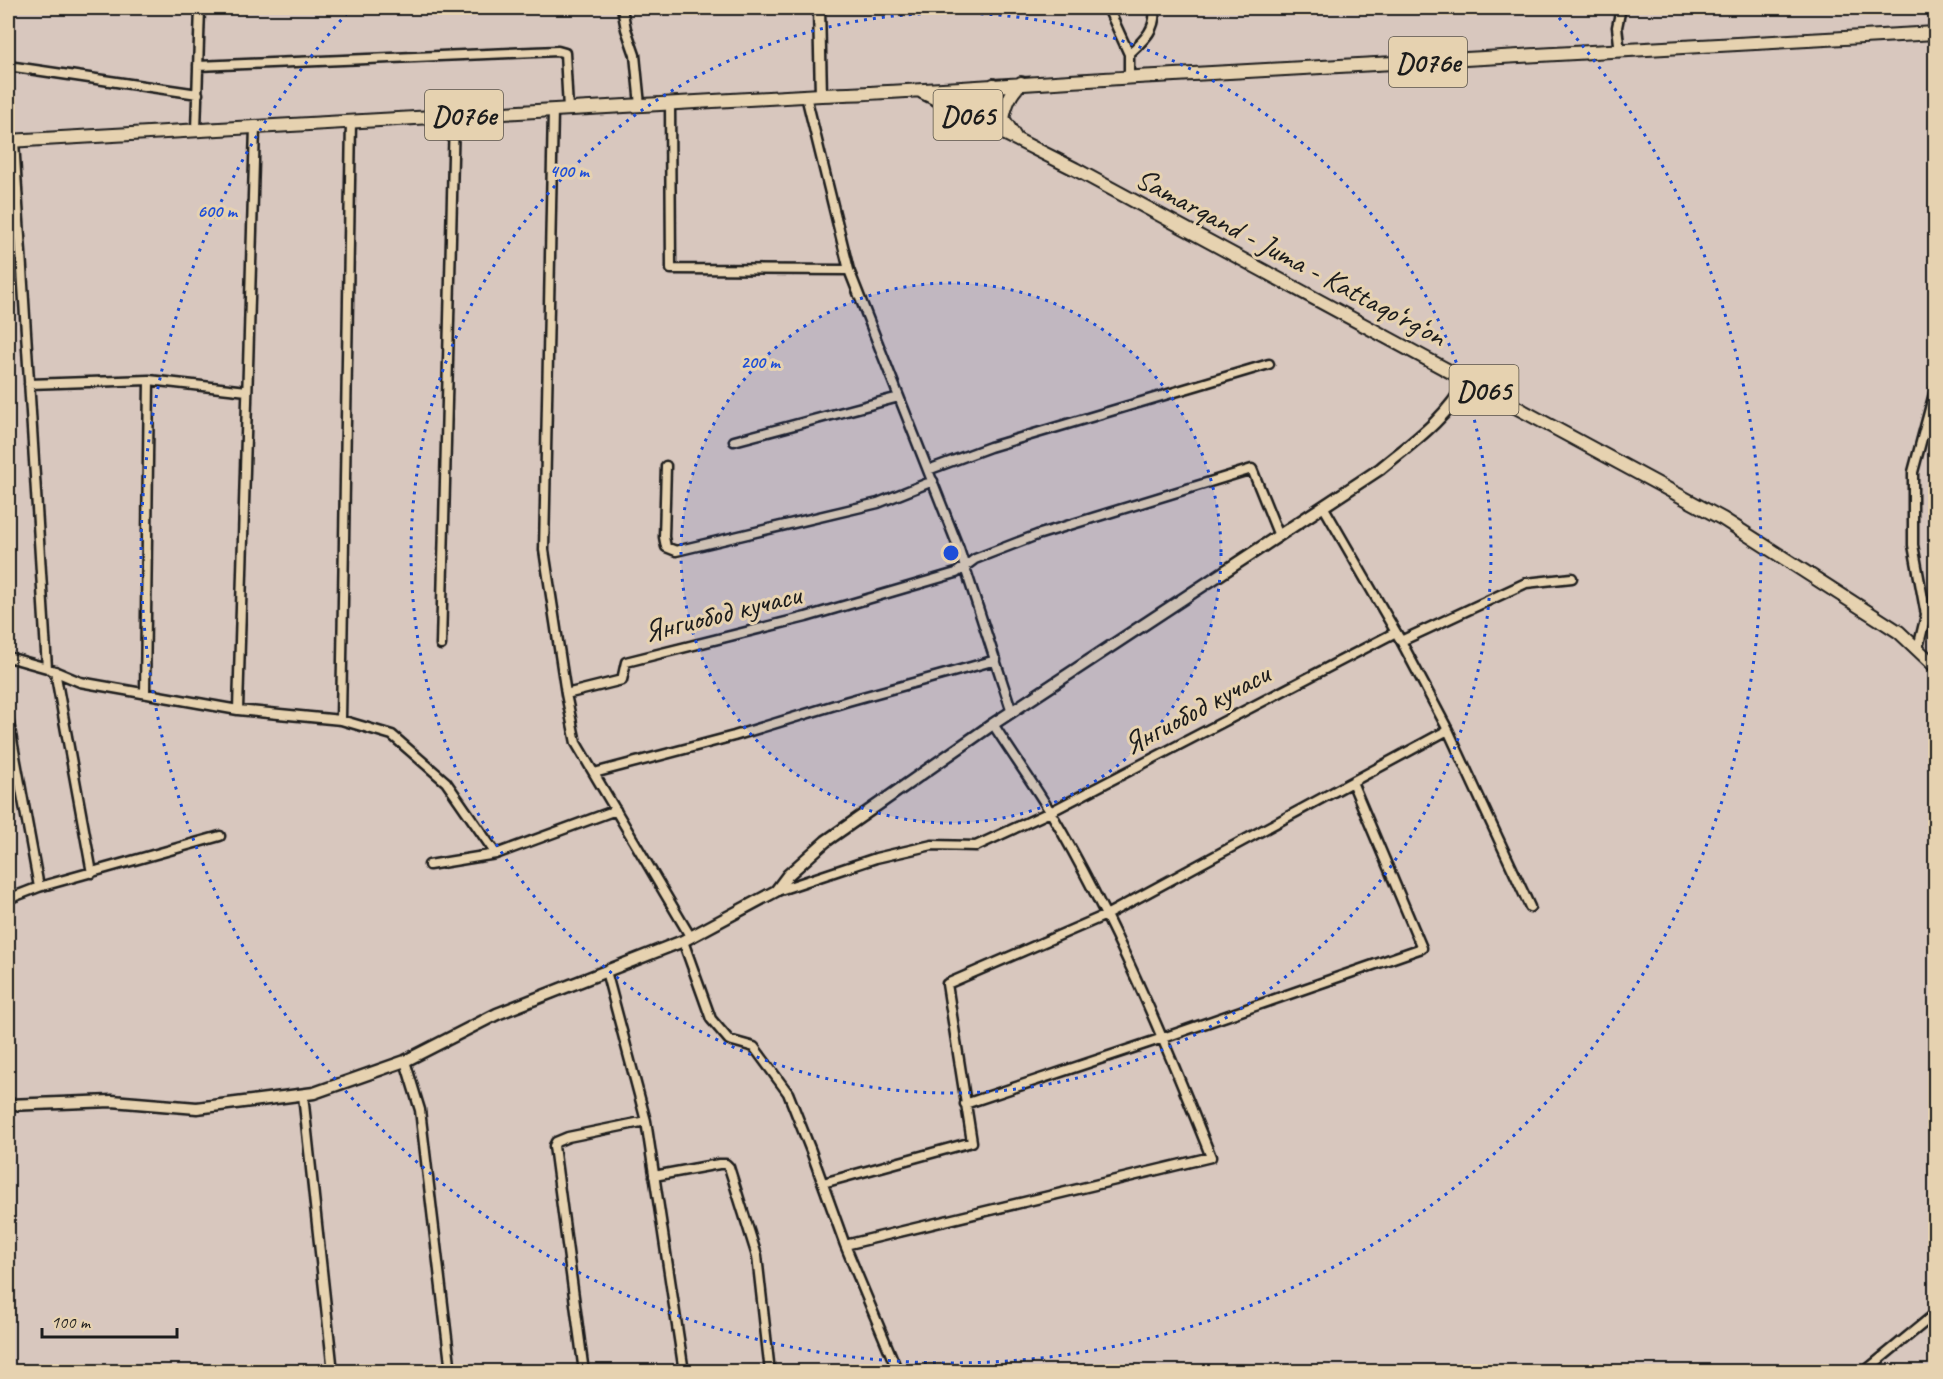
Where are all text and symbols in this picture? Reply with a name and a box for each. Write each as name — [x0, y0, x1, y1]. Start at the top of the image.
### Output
road number: D076e — [1389, 37, 1467, 87]
road number: D076e — [425, 90, 503, 140]
road number: D065 — [934, 90, 1002, 140]
street label: Samarqand - Juma - Kattaqo‘rg‘on — [1129, 159, 1454, 356]
text: 400 m — [550, 160, 590, 182]
text: 600 m — [197, 200, 238, 222]
text: 200 m — [741, 351, 781, 373]
road number: D065 — [1450, 365, 1518, 415]
centre of rings — [941, 543, 961, 563]
street label: Янгиобод кучаси — [640, 575, 806, 651]
street label: Янгиобод кучаси — [1116, 654, 1278, 763]
scale bar — [42, 1301, 177, 1339]
text: 100 m — [51, 1311, 92, 1333]

